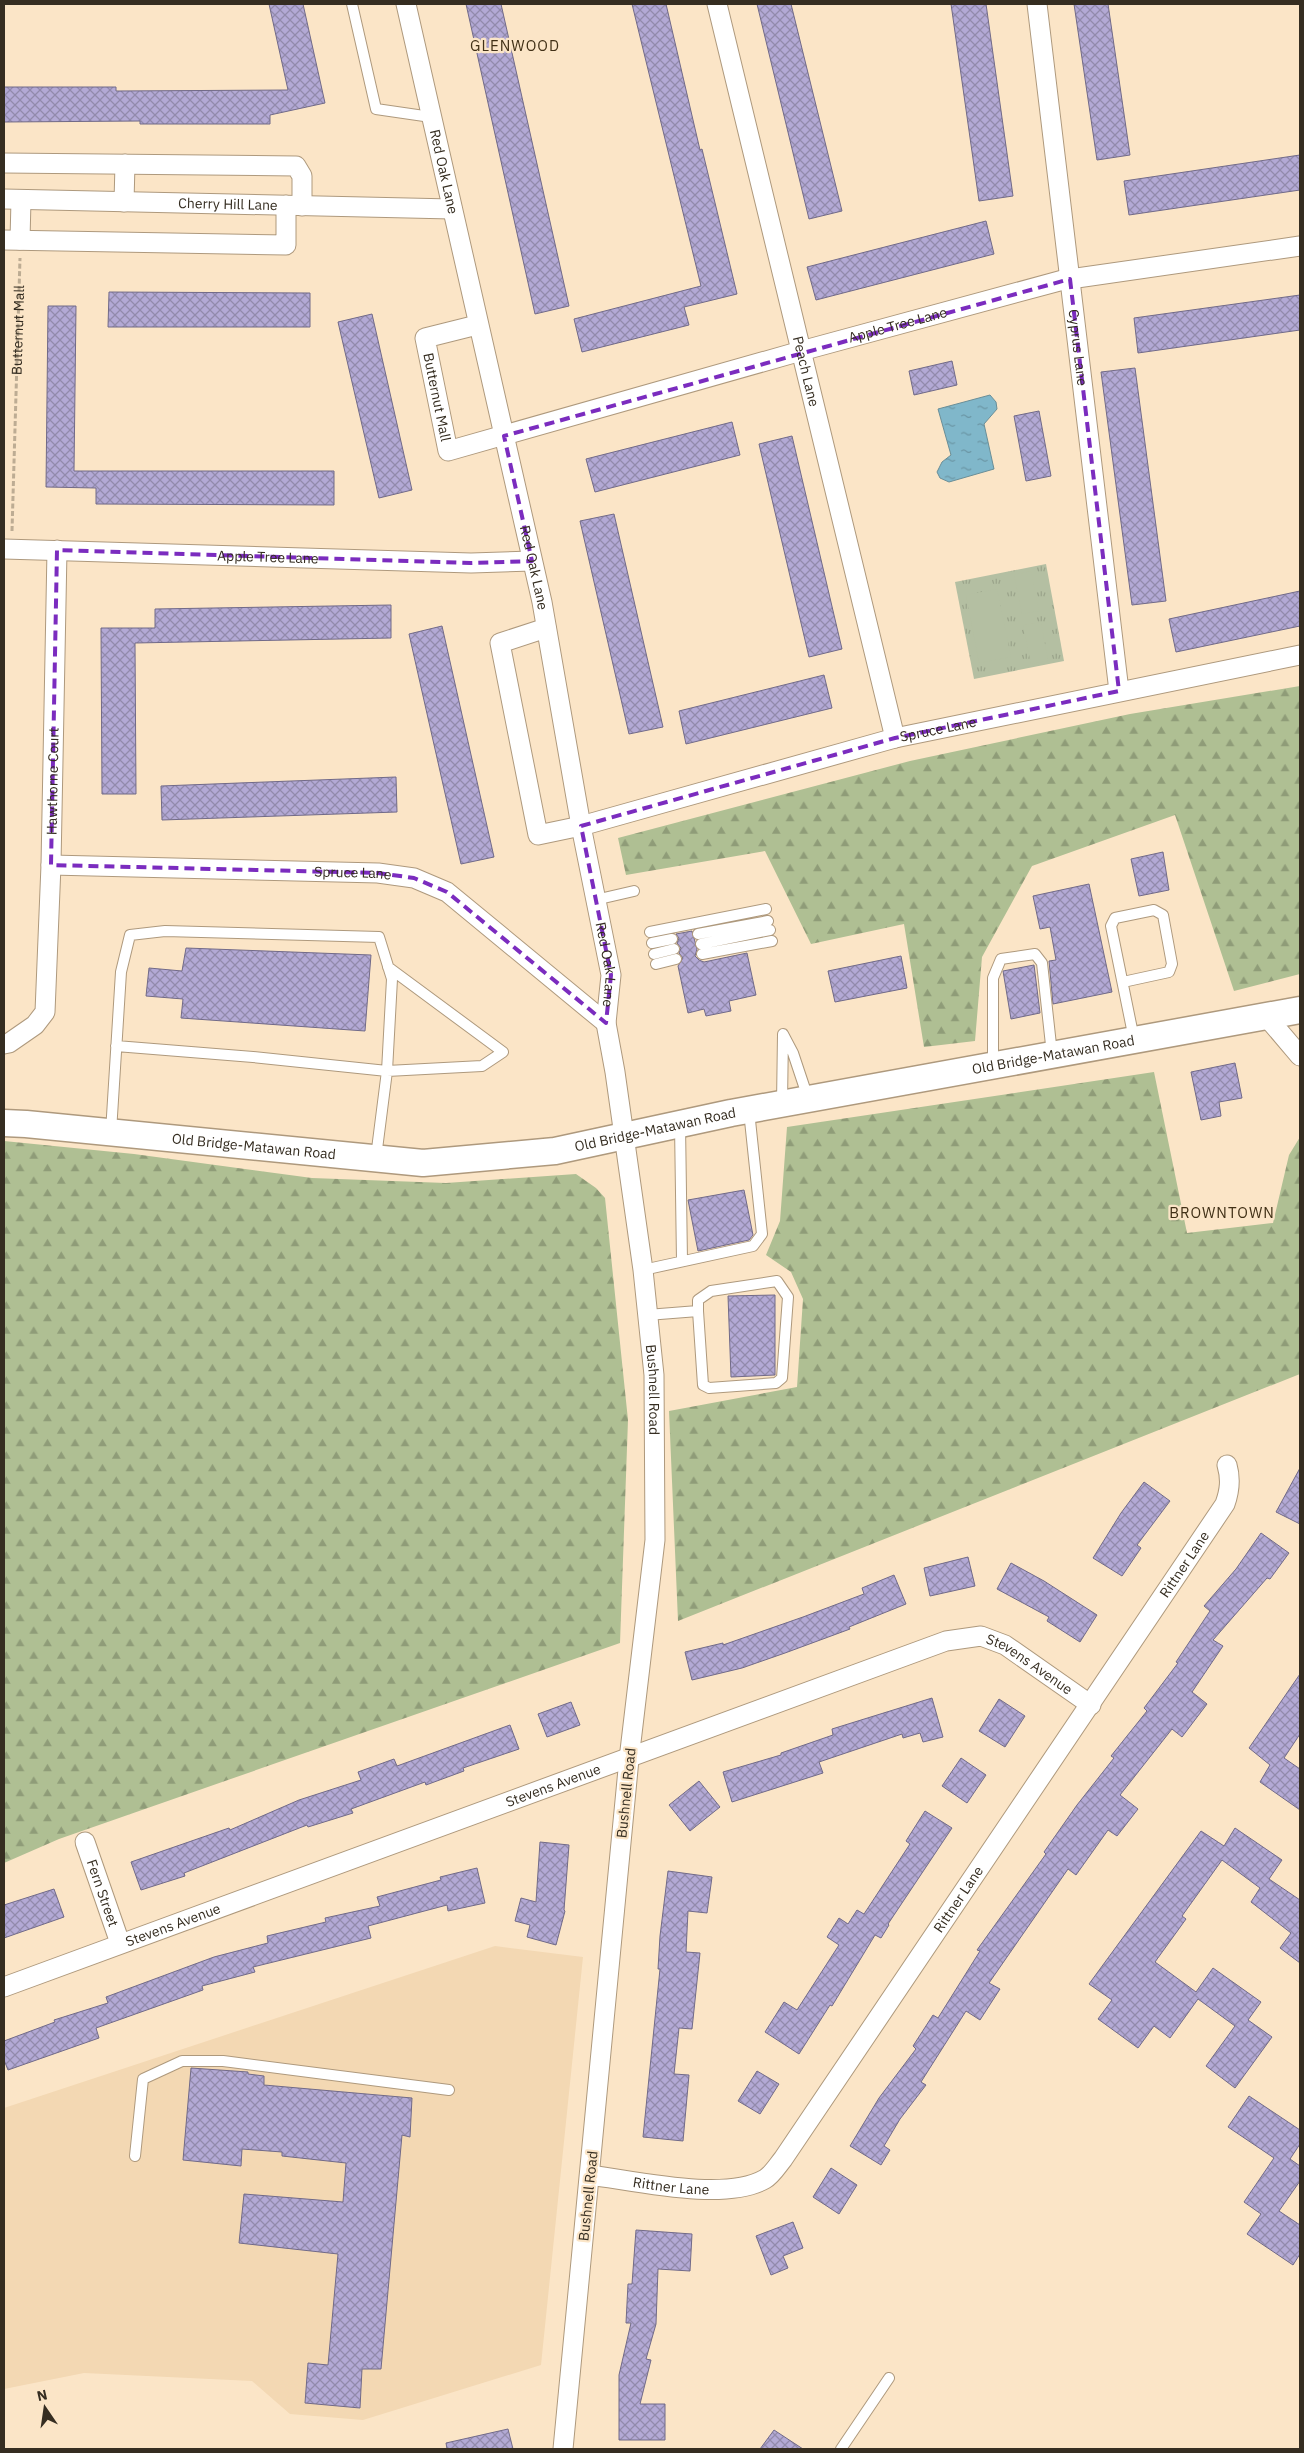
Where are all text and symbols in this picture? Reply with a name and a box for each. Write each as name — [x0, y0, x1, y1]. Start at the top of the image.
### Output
district label: GLENWOOD — [470, 36, 560, 55]
street label: Red Oak Lane — [426, 128, 463, 216]
street label: Cherry Hill Lane — [178, 194, 278, 214]
street label: Butternut Mall — [8, 285, 28, 375]
street label: Apple Tree Lane — [846, 303, 949, 347]
street label: Cyprus Lane — [1064, 308, 1092, 387]
street label: Peach Lane — [789, 334, 823, 409]
street label: Butternut Mall — [419, 351, 455, 443]
street label: Red Oak Lane — [516, 524, 552, 612]
street label: Apple Tree Lane — [217, 546, 319, 567]
street label: Spruce Lane — [898, 713, 978, 746]
street label: Hawthorne Court — [43, 727, 63, 835]
street label: Spruce Lane — [314, 862, 393, 884]
street label: Red Oak Lane — [592, 921, 620, 1008]
street label: Old Bridge-Matawan Road — [971, 1031, 1136, 1078]
street label: Old Bridge-Matawan Road — [573, 1103, 737, 1156]
street label: Old Bridge-Matawan Road — [171, 1129, 337, 1163]
district label: BROWNTOWN — [1169, 1203, 1275, 1222]
street label: Bushnell Road — [642, 1344, 663, 1435]
street label: Rittner Lane — [1155, 1527, 1213, 1601]
street label: Stevens Avenue — [984, 1630, 1076, 1699]
street label: Bushnell Road — [612, 1747, 640, 1839]
street label: Stevens Avenue — [503, 1760, 603, 1811]
street label: Fern Street — [83, 1857, 123, 1929]
street label: Rittner Lane — [929, 1862, 987, 1936]
street label: Stevens Avenue — [123, 1899, 223, 1951]
street label: Bushnell Road — [574, 2150, 602, 2242]
street label: Rittner Lane — [632, 2173, 710, 2199]
north arrow — [20, 2383, 70, 2433]
text: N — [35, 2385, 49, 2405]

